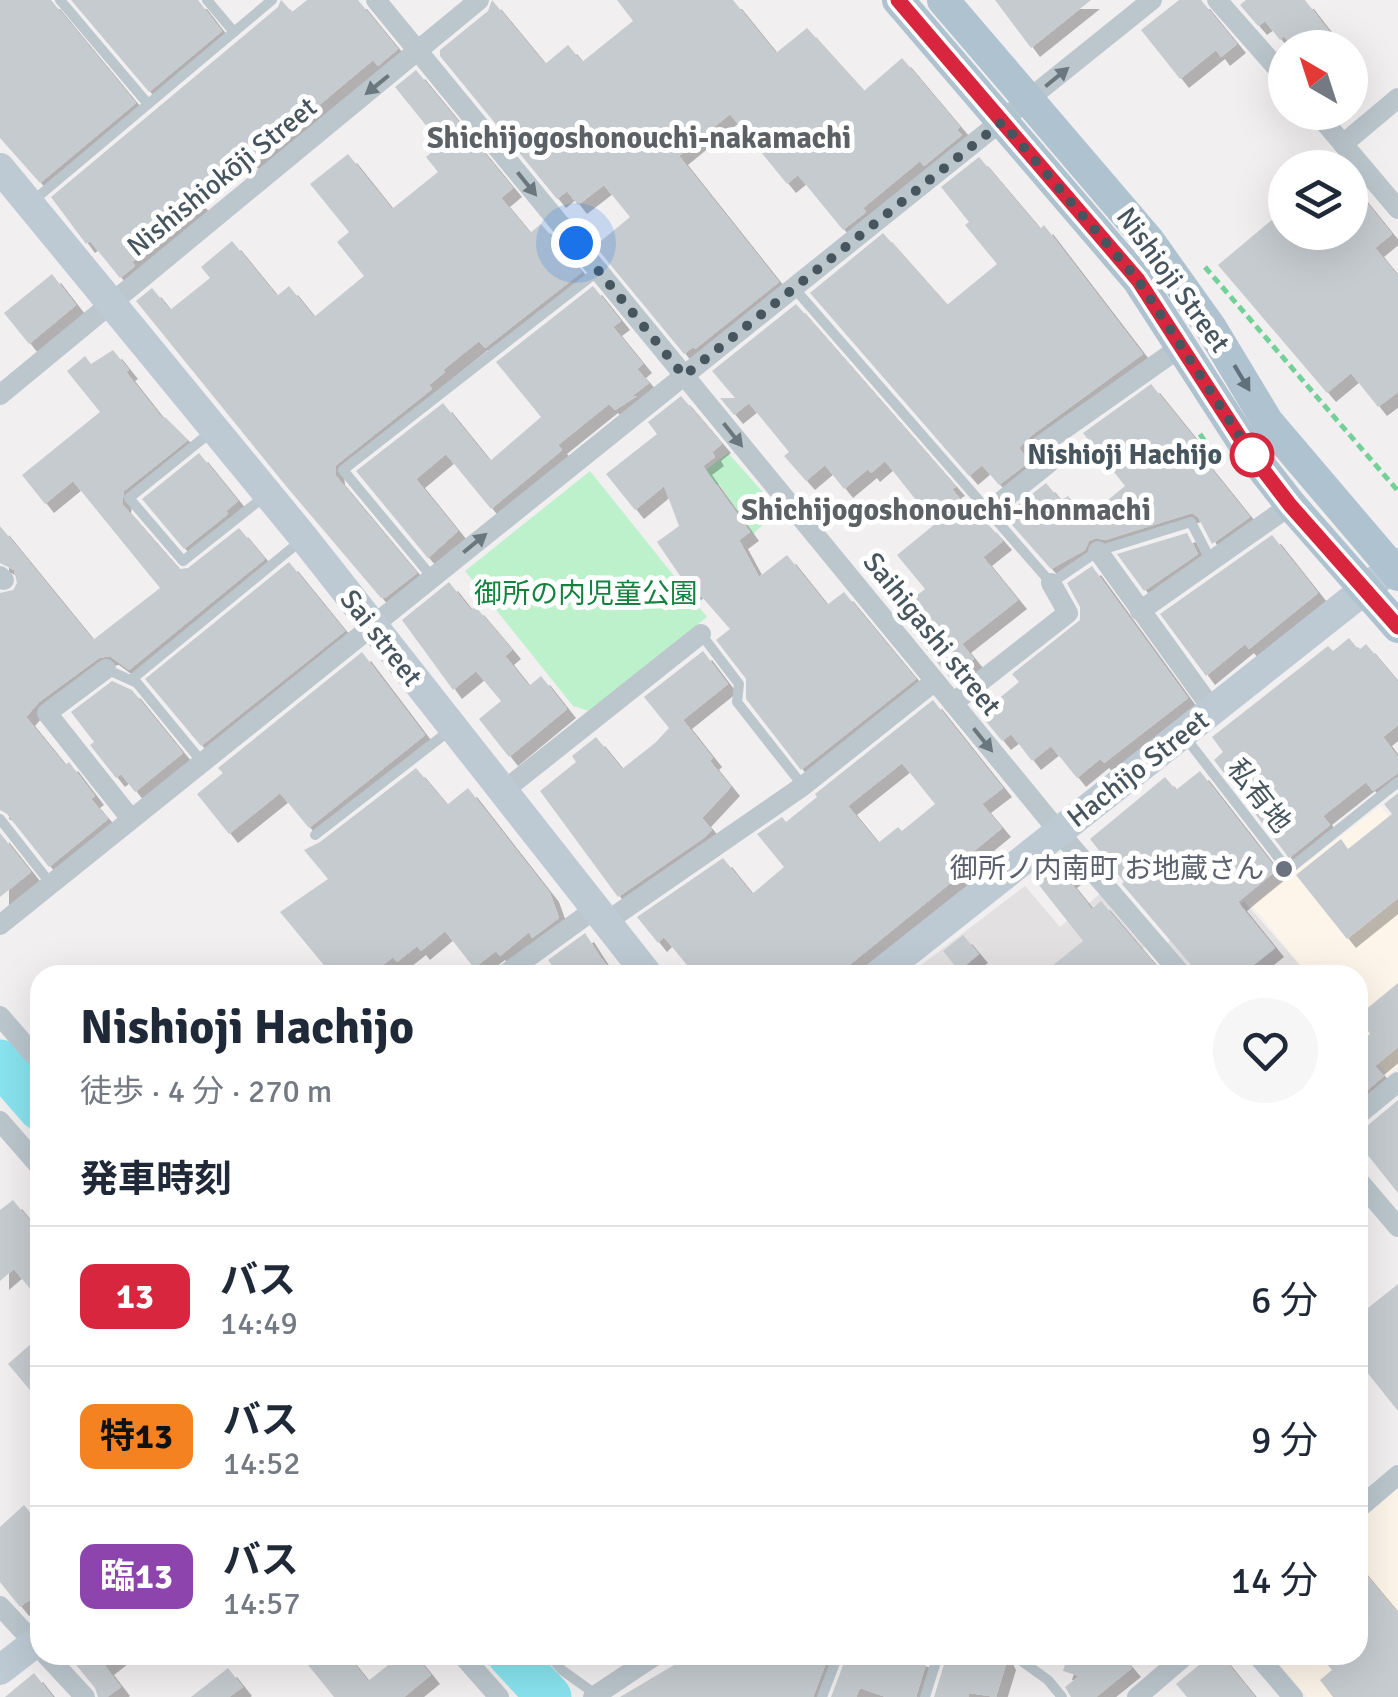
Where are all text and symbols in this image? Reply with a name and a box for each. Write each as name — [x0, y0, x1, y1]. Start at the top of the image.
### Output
north arrow — [1268, 30, 1368, 130]
map controls — [1268, 30, 1368, 250]
one-way arrow — [1044, 67, 1069, 88]
one-way arrow — [365, 74, 390, 95]
street label: Nishishiokōji Street — [120, 90, 324, 264]
district label: Shichijogoshonouchi-nakamachi — [427, 120, 851, 157]
button: layers — [1268, 150, 1368, 250]
one-way arrow — [516, 171, 537, 196]
street label: Nishioji Street — [1109, 201, 1237, 359]
your location — [551, 218, 601, 268]
one-way arrow — [1232, 364, 1250, 392]
one-way arrow — [722, 422, 743, 447]
marker: Nishioji Hachijo — [1231, 434, 1273, 476]
place label: Nishioji Hachijo — [1027, 438, 1222, 472]
district label: Shichijogoshonouchi-honmachi — [741, 492, 1151, 529]
one-way arrow — [462, 533, 488, 554]
street label: Saihigashi street — [856, 546, 1008, 723]
park label: 御所の内児童公園 — [474, 577, 698, 611]
street label: Sai street — [333, 583, 429, 693]
street label: Hachijo Street — [1060, 703, 1216, 835]
one-way arrow — [972, 728, 993, 753]
street label: 私有地 — [1220, 752, 1298, 840]
place label: 御所ノ内南町 お地蔵さん — [950, 852, 1264, 886]
marker: 御所ノ内南町 お地蔵さん — [1273, 858, 1295, 880]
text: Nishioji Hachijo — [80, 998, 414, 1057]
button: heart — [1213, 998, 1318, 1103]
text: 徒歩 · 4 分 · 270 m — [80, 1072, 332, 1111]
text: 発車時刻 — [80, 1156, 232, 1203]
text: バス — [220, 1257, 296, 1304]
text: 13 — [116, 1275, 154, 1318]
text: 6 分 — [1251, 1277, 1318, 1324]
text: 14:49 — [220, 1304, 298, 1343]
text: バス — [223, 1397, 299, 1444]
text: 特13 — [100, 1415, 173, 1458]
text: 9 分 — [1251, 1417, 1318, 1464]
text: 14:52 — [223, 1444, 301, 1483]
text: バス — [223, 1537, 299, 1584]
text: 臨13 — [100, 1555, 173, 1598]
text: 14 分 — [1231, 1557, 1318, 1604]
text: 14:57 — [223, 1584, 301, 1623]

